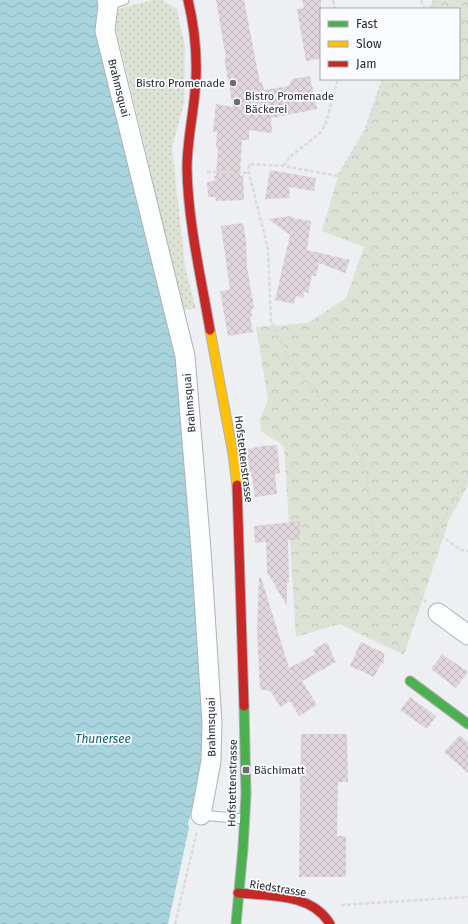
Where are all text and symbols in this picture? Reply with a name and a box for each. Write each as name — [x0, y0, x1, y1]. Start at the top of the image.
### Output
legend — [320, 8, 460, 80]
text: Fast — [356, 17, 378, 31]
text: Slow — [356, 37, 382, 51]
text: Jam — [356, 57, 376, 71]
street label: Brahmsquai — [105, 58, 132, 119]
place label: Bistro Promenade — [136, 77, 225, 90]
marker: Bistro Promenade — [228, 78, 238, 88]
place label: Bistro Promenade Bäckerei — [245, 90, 334, 116]
marker: Bistro Promenade Bäckerei — [232, 97, 242, 107]
street label: Brahmsquai — [180, 373, 199, 433]
street label: Hofstettenstrasse — [232, 415, 255, 503]
street label: Brahmsquai — [204, 697, 219, 757]
water label: Thunersee — [75, 732, 131, 746]
street label: Hofstettenstrasse — [225, 739, 240, 827]
place label: Bächimatt — [254, 764, 305, 777]
marker: Bächimatt — [241, 765, 251, 775]
street label: Riedstrasse — [249, 878, 307, 899]

